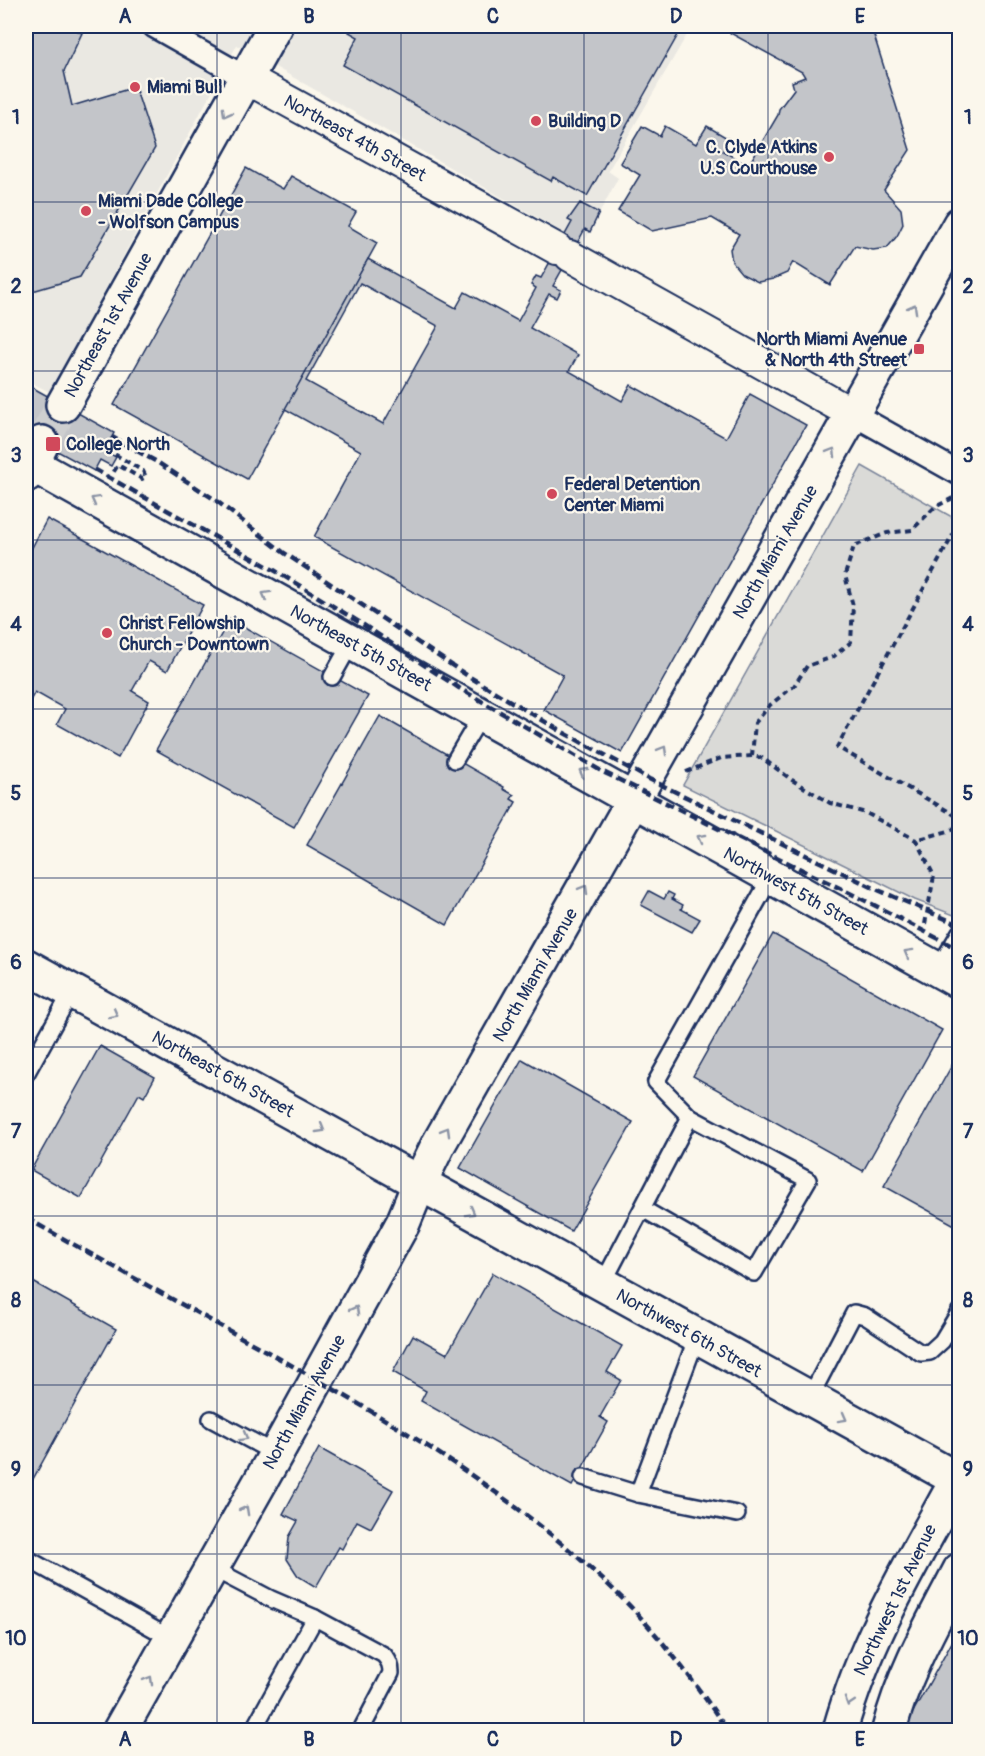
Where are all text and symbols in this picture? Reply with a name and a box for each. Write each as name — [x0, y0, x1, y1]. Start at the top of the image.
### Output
text: A — [119, 4, 132, 29]
text: B — [303, 4, 315, 29]
text: C — [487, 4, 499, 29]
text: D — [670, 4, 683, 29]
text: E — [855, 4, 866, 29]
place label: Miami Bull — [147, 76, 222, 99]
marker: Miami Bull — [128, 80, 142, 94]
street label: Northeast 4th Street — [280, 90, 431, 187]
text: 1 — [12, 105, 20, 130]
text: 1 — [964, 105, 972, 130]
one-way arrow — [222, 107, 233, 118]
place label: Building D — [548, 110, 621, 133]
marker: Building D — [529, 114, 543, 128]
place label: C. Clyde Atkins U.S Courthouse — [700, 136, 818, 180]
marker: C. Clyde Atkins U.S Courthouse — [822, 150, 836, 164]
place label: Miami Dade College - Wolfson Campus — [98, 190, 244, 234]
marker: Miami Dade College - Wolfson Campus — [79, 204, 93, 218]
street label: Northeast 1st Avenue — [59, 249, 158, 402]
text: 2 — [10, 274, 22, 299]
text: 2 — [962, 274, 974, 299]
one-way arrow — [905, 304, 917, 314]
place label: North Miami Avenue & North 4th Street — [756, 328, 908, 372]
marker: North Miami Avenue & North 4th Street — [912, 342, 926, 356]
place label: College North — [66, 433, 171, 456]
marker: College North — [44, 435, 62, 453]
text: 3 — [10, 443, 22, 468]
text: 3 — [962, 443, 974, 468]
one-way arrow — [825, 448, 836, 458]
place label: Federal Detention Center Miami — [564, 473, 700, 517]
street label: North Miami Avenue — [728, 481, 823, 623]
marker: Federal Detention Center Miami — [545, 487, 559, 501]
one-way arrow — [91, 496, 101, 507]
one-way arrow — [261, 591, 272, 602]
street label: Northeast 5th Street — [286, 600, 436, 697]
text: 4 — [10, 612, 22, 637]
place label: Christ Fellowship Church - Downtown — [119, 612, 269, 656]
text: 4 — [962, 612, 974, 637]
marker: Christ Fellowship Church - Downtown — [100, 626, 114, 640]
one-way arrow — [656, 746, 667, 756]
one-way arrow — [578, 768, 589, 779]
text: 5 — [11, 781, 22, 806]
text: 5 — [963, 781, 974, 806]
one-way arrow — [697, 834, 707, 845]
street label: Northwest 5th Street — [719, 842, 873, 941]
one-way arrow — [576, 885, 588, 895]
street label: North Miami Avenue — [488, 904, 583, 1046]
one-way arrow — [904, 949, 914, 961]
text: 6 — [10, 950, 22, 975]
text: 6 — [962, 950, 974, 975]
one-way arrow — [108, 1007, 118, 1018]
street label: Northeast 6th Street — [148, 1026, 299, 1123]
text: 7 — [11, 1119, 22, 1144]
text: 7 — [963, 1119, 974, 1144]
one-way arrow — [315, 1122, 325, 1133]
one-way arrow — [439, 1127, 450, 1138]
one-way arrow — [464, 1205, 475, 1216]
street label: Northwest 6th Street — [612, 1284, 766, 1383]
text: 8 — [11, 1288, 21, 1313]
text: 8 — [963, 1288, 973, 1313]
one-way arrow — [348, 1306, 359, 1316]
street label: North Miami Avenue — [258, 1331, 351, 1474]
one-way arrow — [837, 1411, 848, 1422]
one-way arrow — [237, 1429, 248, 1441]
text: 9 — [11, 1457, 21, 1482]
text: 9 — [963, 1457, 973, 1482]
one-way arrow — [238, 1505, 249, 1516]
street label: Northwest 1st Avenue — [849, 1521, 942, 1680]
text: 10 — [5, 1626, 27, 1651]
text: 10 — [957, 1626, 979, 1651]
one-way arrow — [142, 1675, 153, 1686]
one-way arrow — [843, 1696, 856, 1707]
text: A — [119, 1727, 132, 1752]
text: B — [303, 1727, 315, 1752]
text: C — [487, 1727, 499, 1752]
text: D — [670, 1727, 683, 1752]
text: E — [855, 1727, 866, 1752]

